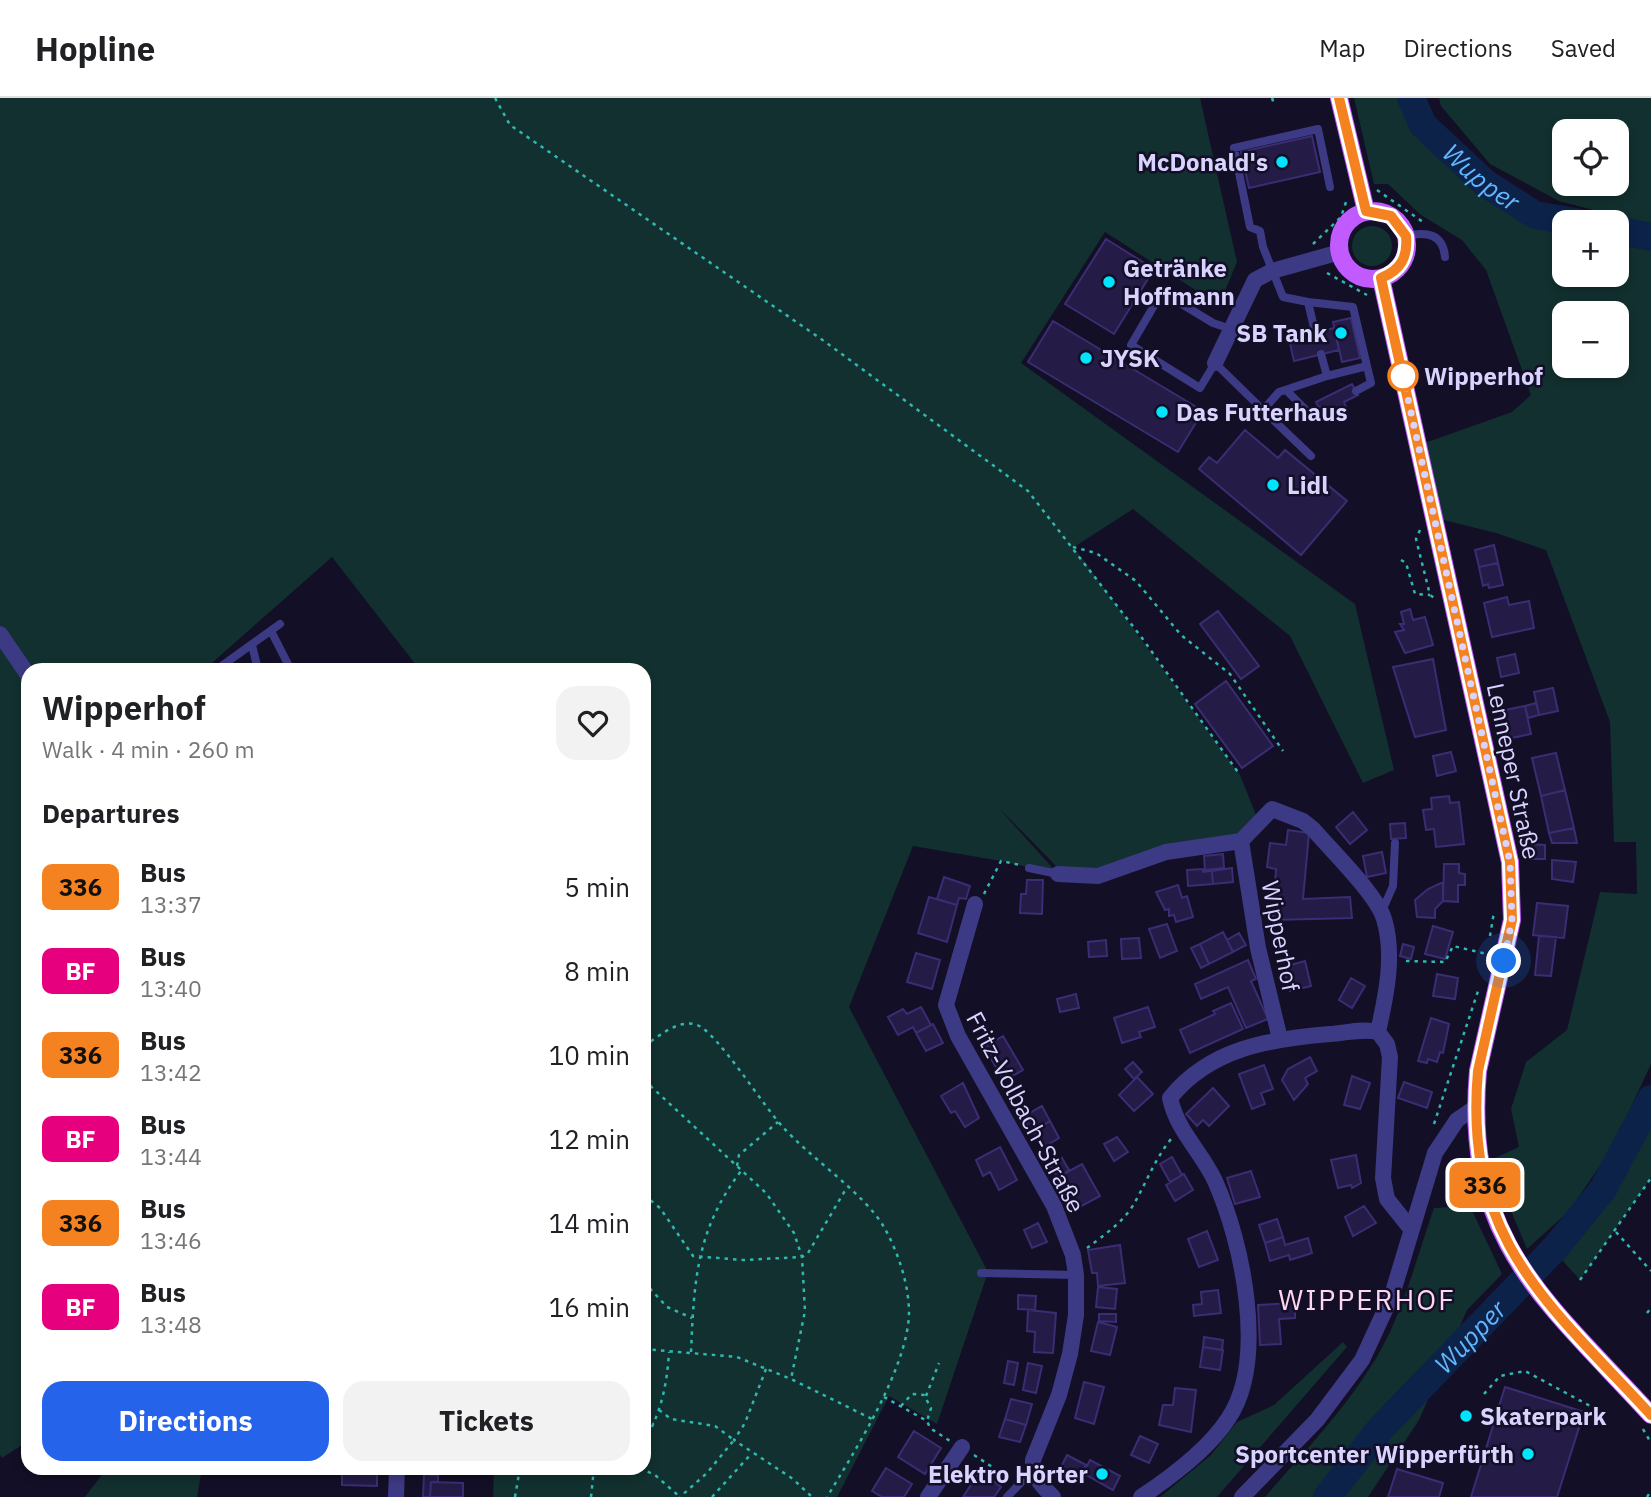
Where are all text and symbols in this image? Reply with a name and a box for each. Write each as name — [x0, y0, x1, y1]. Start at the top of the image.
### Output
text: Hopline — [35, 27, 155, 70]
text: Map — [1319, 32, 1365, 64]
text: Directions — [1403, 32, 1513, 64]
text: Saved — [1551, 32, 1616, 64]
map controls — [1552, 119, 1629, 378]
button: locate — [1552, 119, 1629, 196]
water label: Wupper — [1436, 136, 1528, 219]
place label: McDonald's — [1137, 146, 1268, 178]
marker: McDonald's — [1274, 154, 1290, 170]
button: + — [1552, 210, 1629, 287]
place label: Getränke Hoffmann — [1123, 252, 1235, 312]
marker: Getränke Hoffmann — [1101, 274, 1117, 290]
button: − — [1552, 301, 1629, 378]
place label: SB Tank — [1236, 317, 1327, 349]
marker: SB Tank — [1333, 325, 1349, 341]
place label: JYSK — [1100, 342, 1160, 374]
marker: JYSK — [1078, 350, 1094, 366]
place label: Wipperhof — [1424, 360, 1543, 392]
marker: Wipperhof — [1388, 361, 1418, 391]
place label: Das Futterhaus — [1176, 396, 1348, 428]
marker: Das Futterhaus — [1154, 404, 1170, 420]
place label: Lidl — [1287, 469, 1328, 501]
marker: Lidl — [1265, 477, 1281, 493]
street label: Lenneper Straße — [1480, 680, 1548, 862]
text: Wipperhof — [42, 686, 206, 729]
button: heart — [556, 686, 630, 760]
text: Walk · 4 min · 260 m — [42, 734, 255, 764]
text: Departures — [42, 796, 180, 830]
text: Bus — [140, 855, 186, 889]
text: 5 min — [564, 870, 630, 904]
text: 336 — [59, 871, 102, 903]
street label: Wipperhof — [1255, 878, 1307, 994]
text: 13:37 — [140, 889, 202, 919]
text: Bus — [140, 939, 186, 973]
your location — [1486, 943, 1521, 978]
text: 8 min — [564, 954, 630, 988]
text: BF — [65, 955, 96, 987]
text: 13:40 — [140, 973, 202, 1003]
street label: Fritz-Volbach-Straße — [959, 1006, 1093, 1218]
text: Bus — [140, 1023, 186, 1057]
text: 10 min — [549, 1038, 630, 1072]
text: 336 — [59, 1039, 102, 1071]
text: 13:42 — [140, 1057, 202, 1087]
text: Bus — [140, 1107, 186, 1141]
text: 12 min — [549, 1122, 630, 1156]
text: BF — [65, 1123, 96, 1155]
text: 13:44 — [140, 1141, 202, 1171]
line badge: 336 — [1445, 1162, 1525, 1208]
text: 336 — [1463, 1169, 1507, 1201]
text: Bus — [140, 1191, 186, 1225]
text: 14 min — [549, 1206, 630, 1240]
text: 336 — [59, 1207, 102, 1239]
text: 13:46 — [140, 1225, 202, 1255]
text: Bus — [140, 1275, 186, 1309]
district label: WIPPERHOF — [1278, 1281, 1456, 1318]
text: 16 min — [549, 1290, 630, 1324]
text: BF — [65, 1291, 96, 1323]
water label: Wupper — [1426, 1291, 1514, 1380]
text: 13:48 — [140, 1309, 202, 1339]
button: Directions — [42, 1381, 329, 1461]
button: Tickets — [343, 1381, 630, 1461]
place label: Skaterpark — [1480, 1400, 1607, 1432]
marker: Skaterpark — [1458, 1408, 1474, 1424]
place label: Sportcenter Wipperfürth — [1235, 1438, 1514, 1470]
marker: Sportcenter Wipperfürth — [1520, 1446, 1536, 1462]
place label: Elektro Hörter — [928, 1458, 1088, 1490]
marker: Elektro Hörter — [1094, 1466, 1110, 1482]

